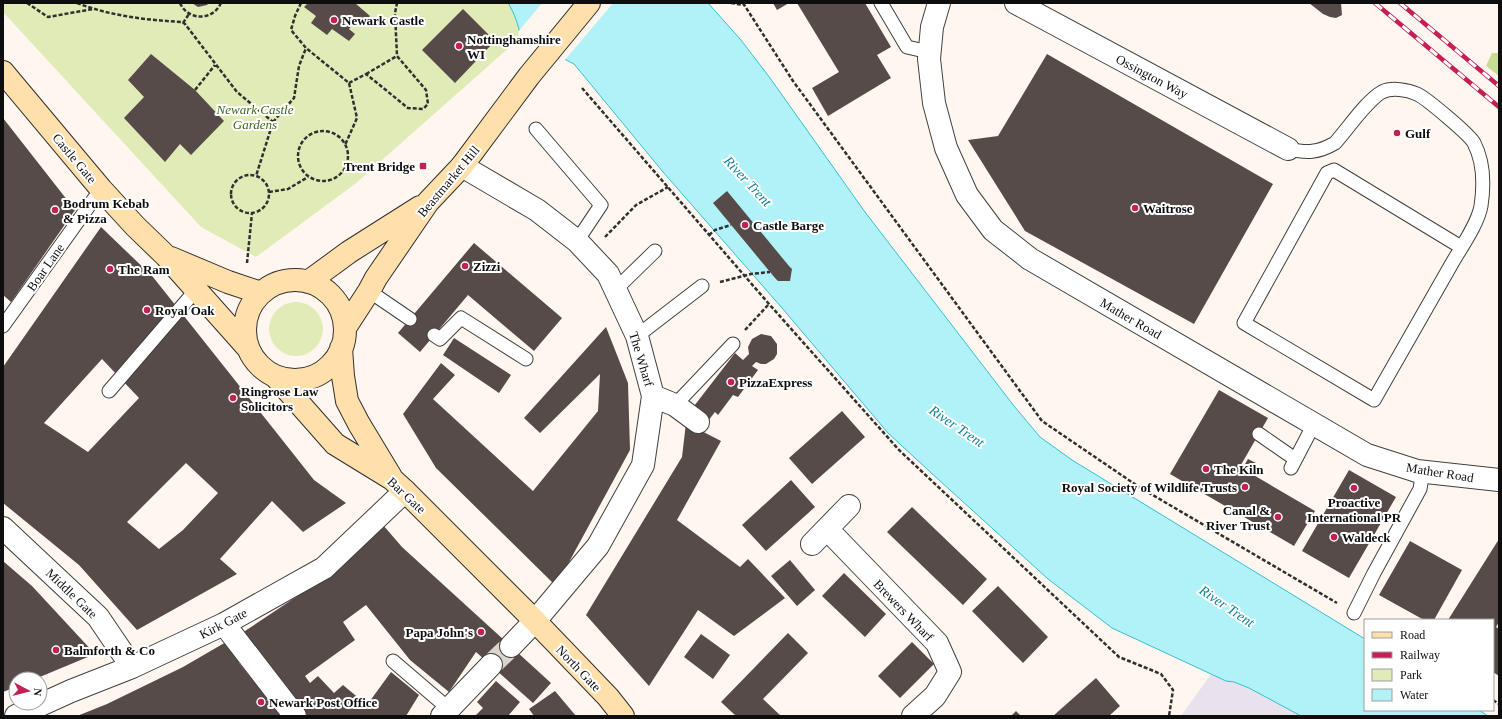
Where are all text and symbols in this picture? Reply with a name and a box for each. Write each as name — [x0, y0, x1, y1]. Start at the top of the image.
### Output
place label: Newark Castle — [342, 13, 424, 28]
marker: Newark Castle — [329, 15, 339, 25]
place label: Nottinghamshire WI — [467, 32, 561, 62]
marker: Nottinghamshire WI — [454, 41, 464, 51]
street label: Ossington Way — [1113, 51, 1191, 102]
park label: Newark Castle Gardens — [216, 102, 294, 132]
place label: Gulf — [1405, 126, 1431, 141]
marker: Gulf — [1392, 128, 1402, 138]
street label: Castle Gate — [49, 130, 100, 186]
street label: Beastmarket Hill — [414, 142, 483, 220]
water label: River Trent — [720, 153, 775, 210]
place label: Trent Bridge — [344, 159, 415, 174]
marker: Trent Bridge — [418, 161, 428, 171]
place label: Bodrum Kebab & Pizza — [63, 196, 149, 226]
place label: Waitrose — [1143, 201, 1193, 216]
marker: Waitrose — [1130, 203, 1140, 213]
marker: Bodrum Kebab & Pizza — [50, 205, 60, 215]
place label: Castle Barge — [753, 218, 824, 233]
marker: Castle Barge — [740, 220, 750, 230]
street label: Boar Lane — [24, 240, 67, 294]
place label: Zizzi — [473, 259, 501, 274]
marker: Zizzi — [460, 261, 470, 271]
place label: The Ram — [118, 262, 170, 277]
marker: The Ram — [105, 264, 115, 274]
street label: Mather Road — [1097, 295, 1164, 342]
place label: Royal Oak — [155, 303, 215, 318]
marker: Royal Oak — [142, 305, 152, 315]
street label: The Wharf — [626, 330, 657, 389]
place label: PizzaExpress — [739, 375, 812, 390]
marker: PizzaExpress — [726, 377, 736, 387]
place label: Ringrose Law Solicitors — [241, 384, 319, 414]
marker: Ringrose Law Solicitors — [228, 393, 238, 403]
water label: River Trent — [926, 402, 988, 451]
street label: Mather Road — [1405, 460, 1475, 485]
place label: The Kiln — [1214, 462, 1264, 477]
marker: The Kiln — [1201, 464, 1211, 474]
street label: Bar Gate — [385, 474, 429, 517]
place label: Royal Society of Wildlife Trusts — [1062, 480, 1237, 495]
marker: Royal Society of Wildlife Trusts — [1240, 482, 1250, 492]
marker: Proactive International PR — [1349, 483, 1359, 493]
place label: Proactive International PR — [1307, 495, 1402, 525]
place label: Canal & River Trust — [1206, 503, 1271, 533]
marker: Canal & River Trust — [1273, 512, 1283, 522]
place label: Waldeck — [1342, 530, 1391, 545]
marker: Waldeck — [1329, 532, 1339, 542]
street label: Middle Gate — [43, 565, 101, 622]
street label: Brewers Wharf — [871, 577, 937, 645]
water label: River Trent — [1196, 582, 1258, 631]
street label: Kirk Gate — [197, 605, 250, 642]
legend — [1364, 619, 1494, 711]
place label: Papa John's — [405, 625, 473, 640]
marker: Papa John's — [476, 627, 486, 637]
text: Road — [1400, 628, 1425, 642]
street label: North Gate — [553, 642, 604, 695]
place label: Balmforth & Co — [64, 643, 155, 658]
marker: Balmforth & Co — [51, 645, 61, 655]
text: Railway — [1400, 648, 1440, 662]
text: Park — [1400, 668, 1422, 682]
north arrow — [8, 671, 48, 711]
text: N — [31, 688, 44, 697]
text: Water — [1400, 688, 1428, 702]
place label: Newark Post Office — [269, 695, 378, 710]
marker: Newark Post Office — [256, 697, 266, 707]

